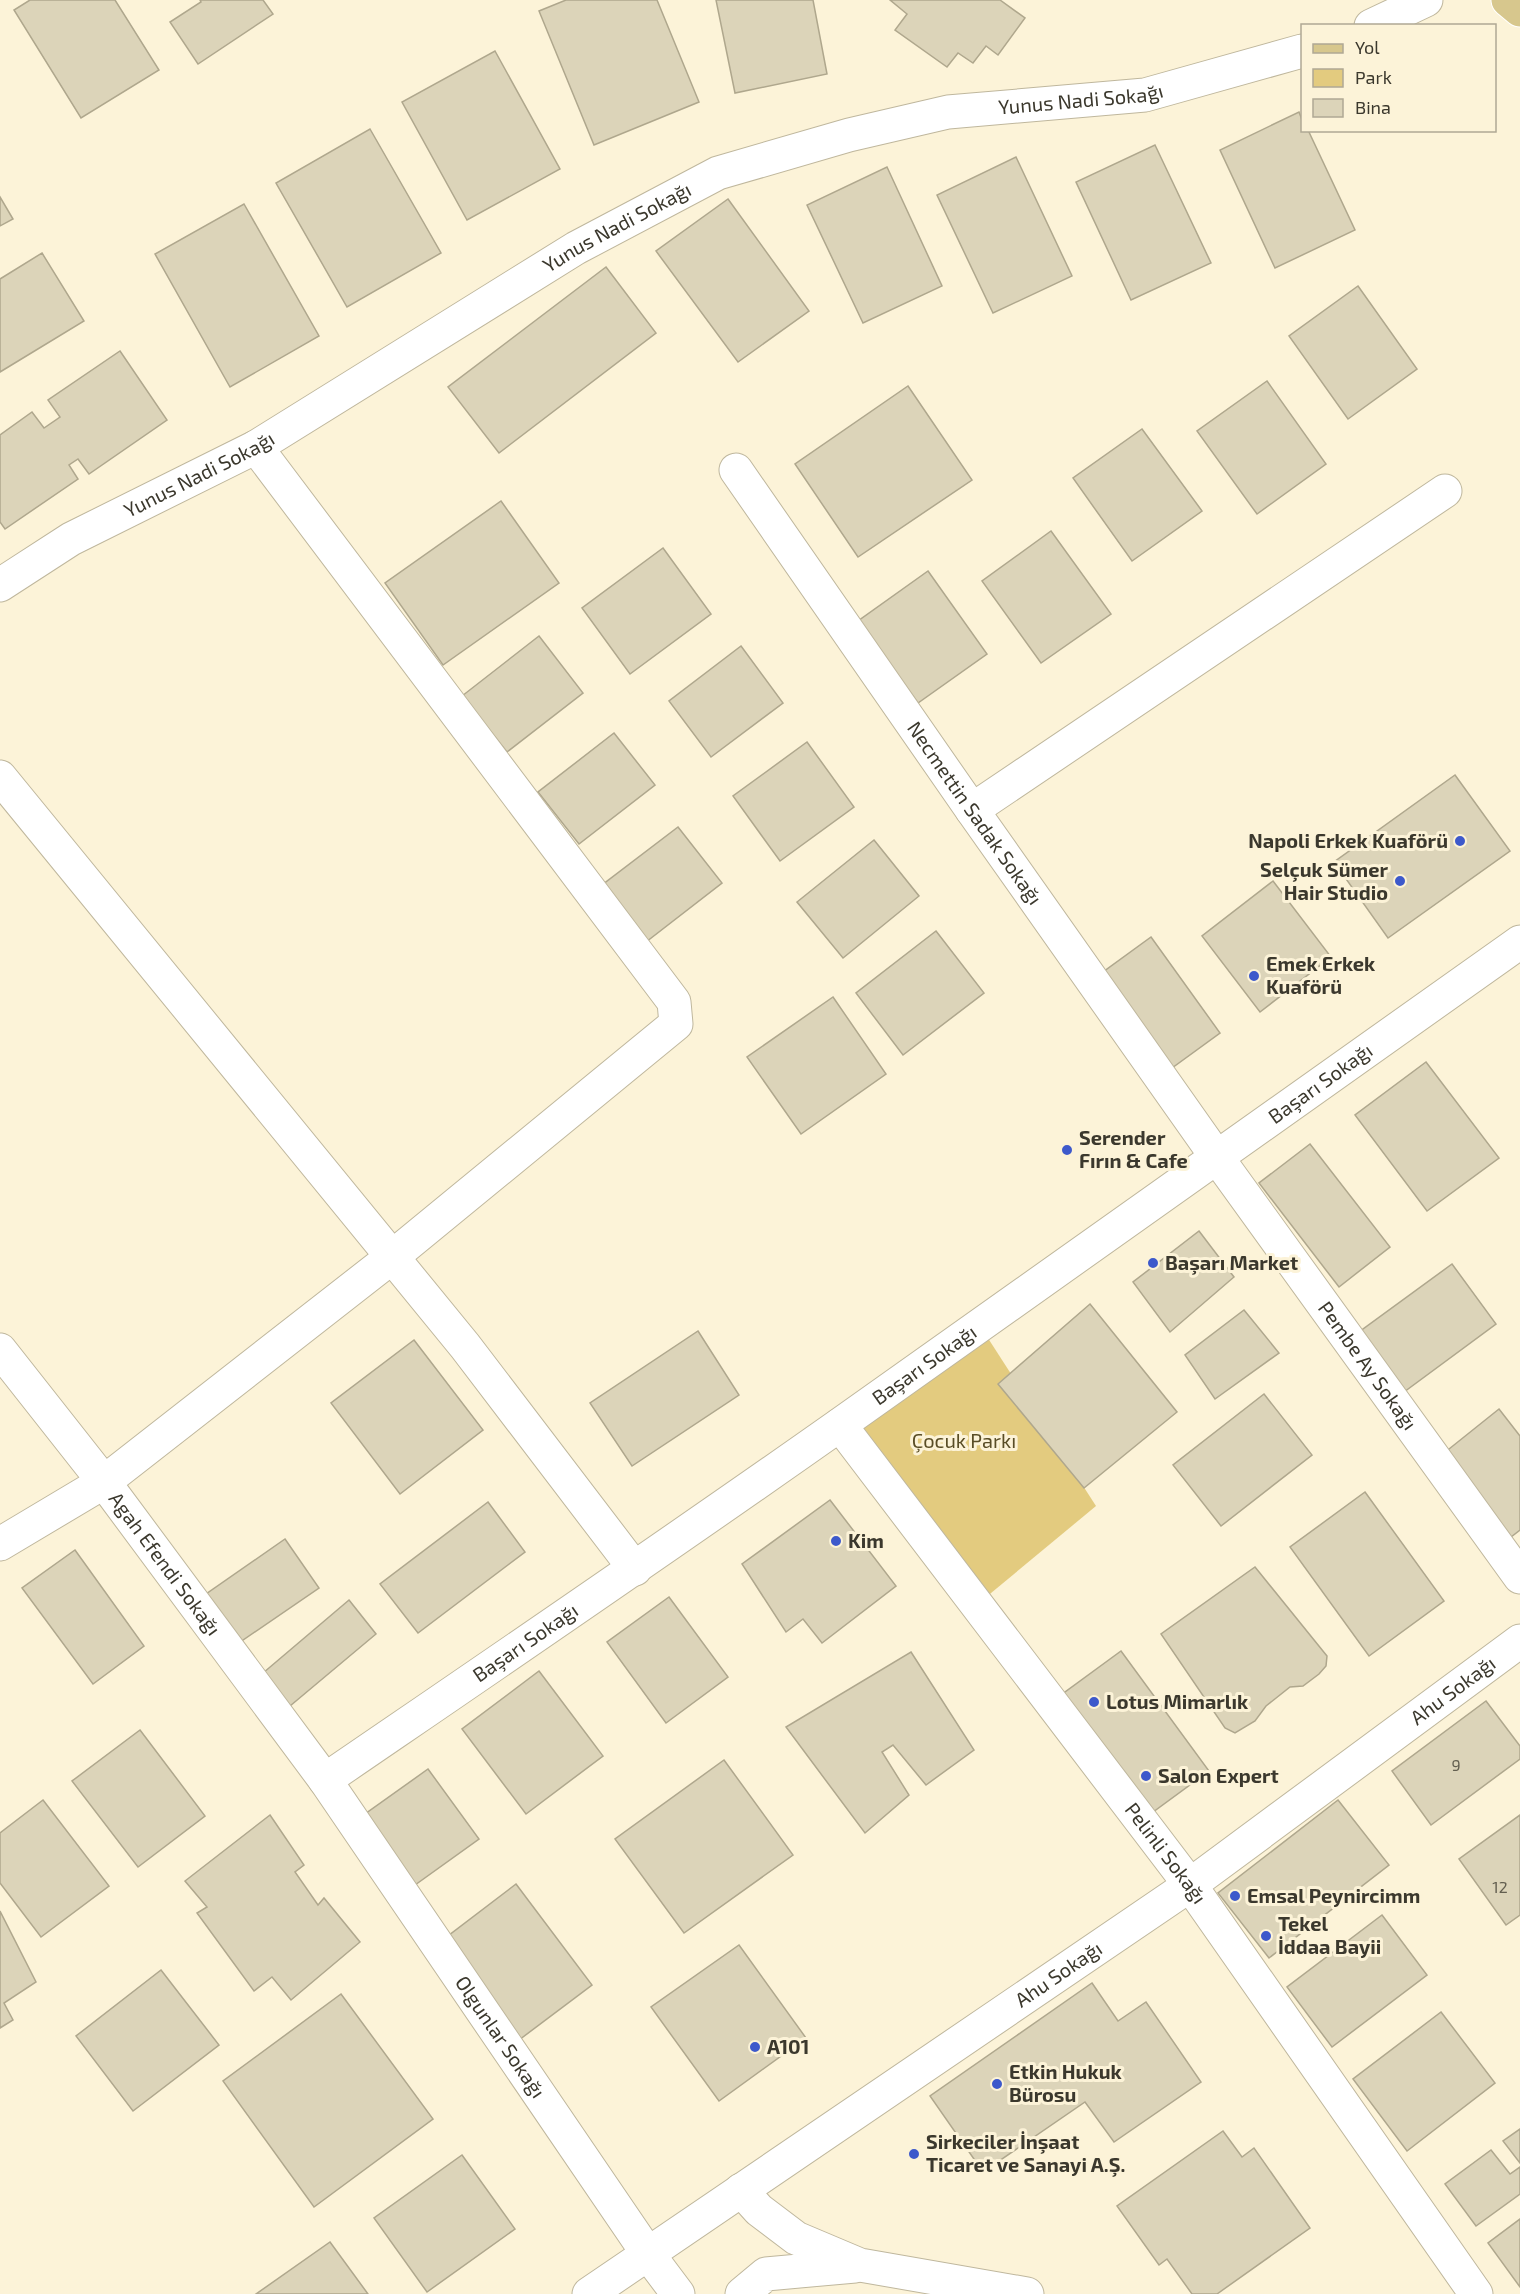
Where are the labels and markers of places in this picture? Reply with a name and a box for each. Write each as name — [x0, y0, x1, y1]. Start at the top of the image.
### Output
place label: Napoli Erkek Kuaförü — [1248, 828, 1448, 852]
marker: Napoli Erkek Kuaförü — [1453, 834, 1467, 848]
place label: Selçuk Sümer Hair Studio — [1260, 857, 1388, 904]
marker: Selçuk Sümer Hair Studio — [1393, 874, 1407, 888]
place label: Emek Erkek Kuaförü — [1266, 951, 1376, 998]
marker: Emek Erkek Kuaförü — [1247, 969, 1261, 983]
place label: Serender Fırın & Cafe — [1079, 1125, 1188, 1172]
marker: Serender Fırın & Cafe — [1060, 1143, 1074, 1157]
place label: Başarı Market — [1165, 1250, 1298, 1275]
marker: Başarı Market — [1146, 1256, 1160, 1270]
place label: Kim — [848, 1528, 884, 1552]
marker: Kim — [829, 1534, 843, 1548]
place label: Lotus Mimarlık — [1106, 1689, 1249, 1713]
marker: Lotus Mimarlık — [1087, 1695, 1101, 1709]
place label: Salon Expert — [1158, 1763, 1279, 1787]
marker: Salon Expert — [1139, 1769, 1153, 1783]
place label: Emsal Peynircimm — [1247, 1883, 1420, 1908]
marker: Emsal Peynircimm — [1228, 1889, 1242, 1903]
place label: Tekel İddaa Bayii — [1278, 1911, 1381, 1959]
marker: Tekel İddaa Bayii — [1259, 1929, 1273, 1943]
place label: A101 — [767, 2034, 809, 2058]
marker: A101 — [748, 2040, 762, 2054]
place label: Etkin Hukuk Bürosu — [1009, 2059, 1123, 2106]
marker: Etkin Hukuk Bürosu — [990, 2077, 1004, 2091]
place label: Sirkeciler İnşaat Ticaret ve Sanayi A.Ş. — [926, 2129, 1125, 2177]
marker: Sirkeciler İnşaat Ticaret ve Sanayi A.Ş. — [907, 2147, 921, 2161]

